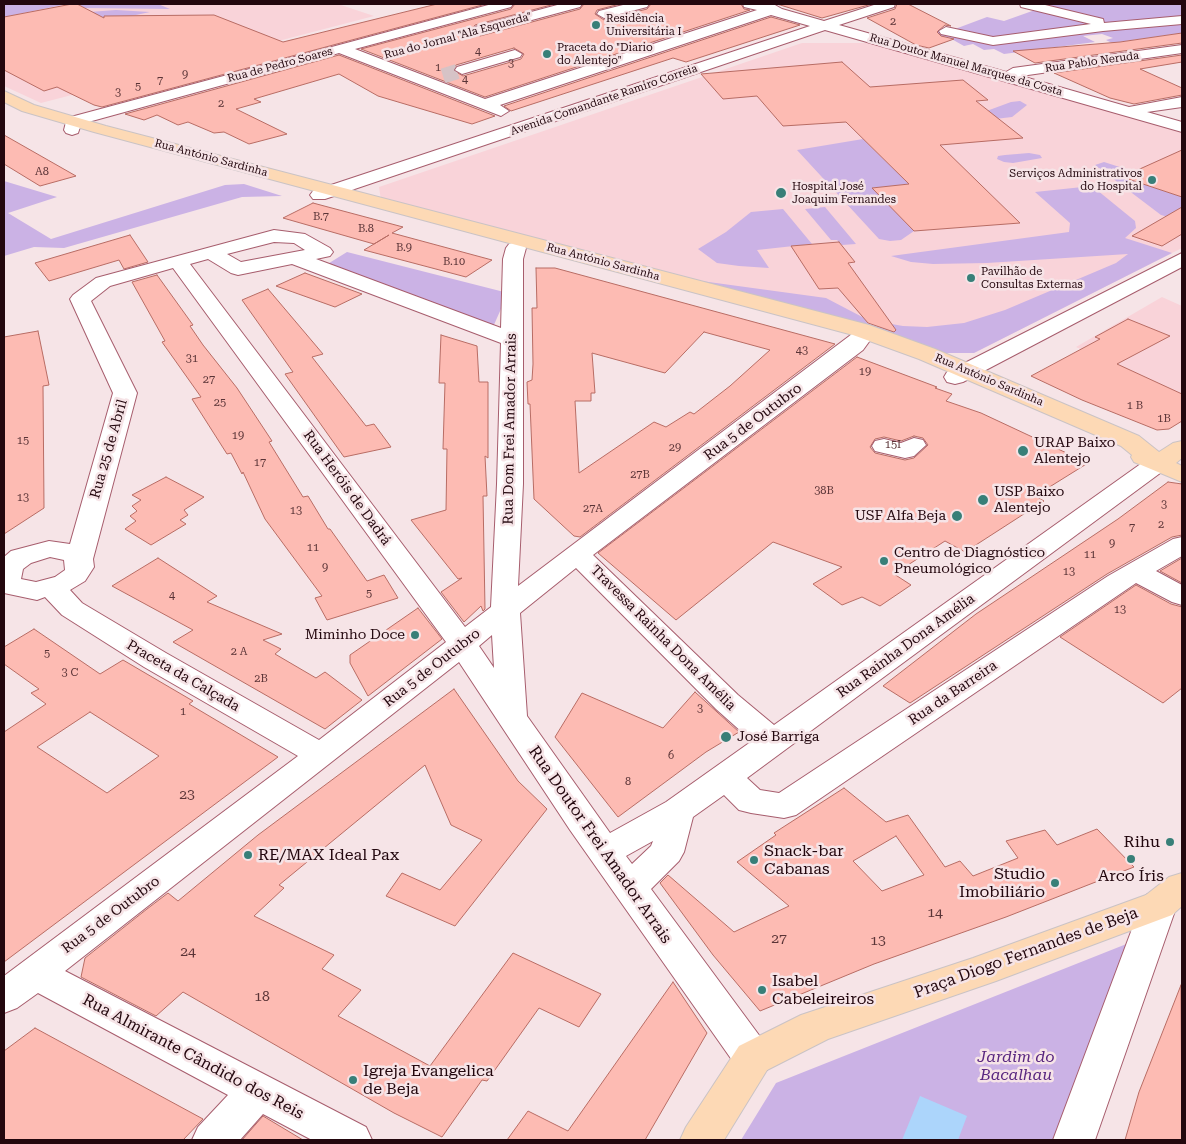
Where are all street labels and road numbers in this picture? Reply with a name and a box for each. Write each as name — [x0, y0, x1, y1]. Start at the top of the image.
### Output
street label: Rua do Jornal "Ala Esquerda" — [383, 10, 533, 62]
street label: Rua Doutor Manuel Marques da Costa — [868, 31, 1064, 99]
street label: Rua de Pedro Soares — [226, 45, 334, 85]
street label: Rua Pablo Neruda — [1044, 49, 1140, 75]
street label: Avenida Comandante Ramiro Correia — [509, 62, 699, 138]
street label: Rua António Sardinha — [153, 137, 269, 179]
street label: Rua António Sardinha — [545, 241, 661, 283]
street label: Rua Dom Frei Amador Arrais — [500, 333, 520, 525]
street label: Rua António Sardinha — [933, 351, 1045, 409]
street label: Rua 5 de Outubro — [701, 380, 805, 464]
street label: Rua 25 de Abril — [87, 398, 131, 500]
street label: Rua Heróis de Dadrá — [300, 427, 394, 549]
street label: Travessa Rainha Dona Amélia — [587, 562, 739, 714]
street label: Rua Rainha Dona Amélia — [834, 590, 978, 702]
street label: Rua 5 de Outubro — [380, 625, 484, 711]
street label: Praceta da Calçada — [123, 637, 243, 715]
street label: Rua da Barreira — [906, 657, 1000, 729]
street label: Rua Doutor Frei Amador Arrais — [524, 743, 676, 947]
street label: Rua 5 de Outubro — [59, 873, 163, 957]
street label: Praça Diogo Fernandes de Beja — [911, 903, 1141, 1003]
street label: Rua Almirante Cândido dos Reis — [79, 990, 307, 1124]

